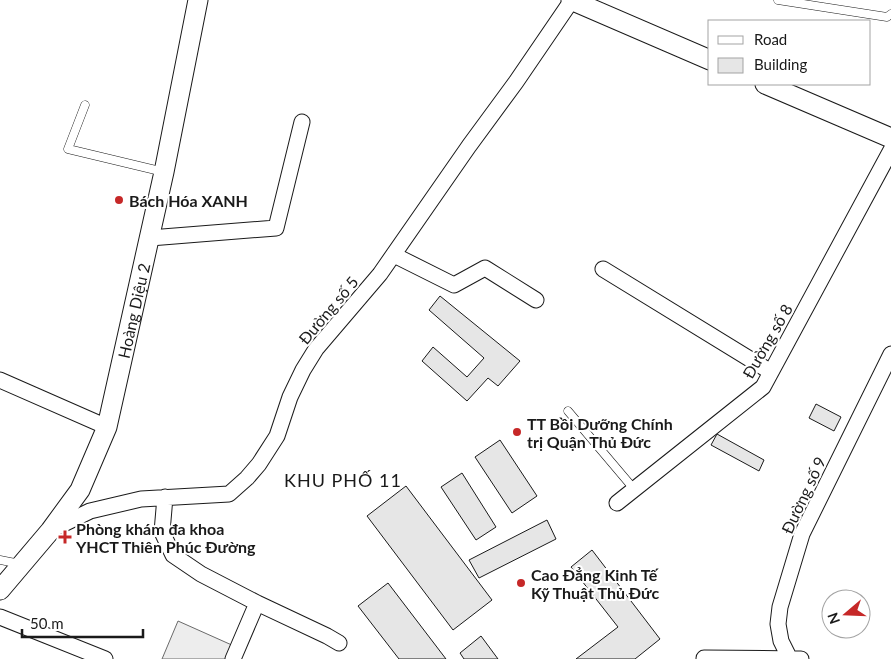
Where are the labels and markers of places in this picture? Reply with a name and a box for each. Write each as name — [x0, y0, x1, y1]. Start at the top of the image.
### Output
place label: Bách Hóa XANH — [129, 191, 248, 210]
marker: Bách Hóa XANH — [113, 194, 125, 206]
place label: TT Bồi Dưỡng Chính trị Quận Thủ Đức — [527, 414, 673, 451]
marker: TT Bồi Dưỡng Chính trị Quận Thủ Đức — [511, 426, 523, 438]
place label: Phòng khám đa khoa YHCT Thiên Phúc Đường — [75, 519, 256, 556]
marker: Phòng khám đa khoa YHCT Thiên Phúc Đường — [58, 530, 72, 544]
place label: Cao Đẳng Kinh Tế Kỹ Thuật Thủ Đức — [531, 565, 659, 602]
marker: Cao Đẳng Kinh Tế Kỹ Thuật Thủ Đức — [515, 577, 527, 589]

